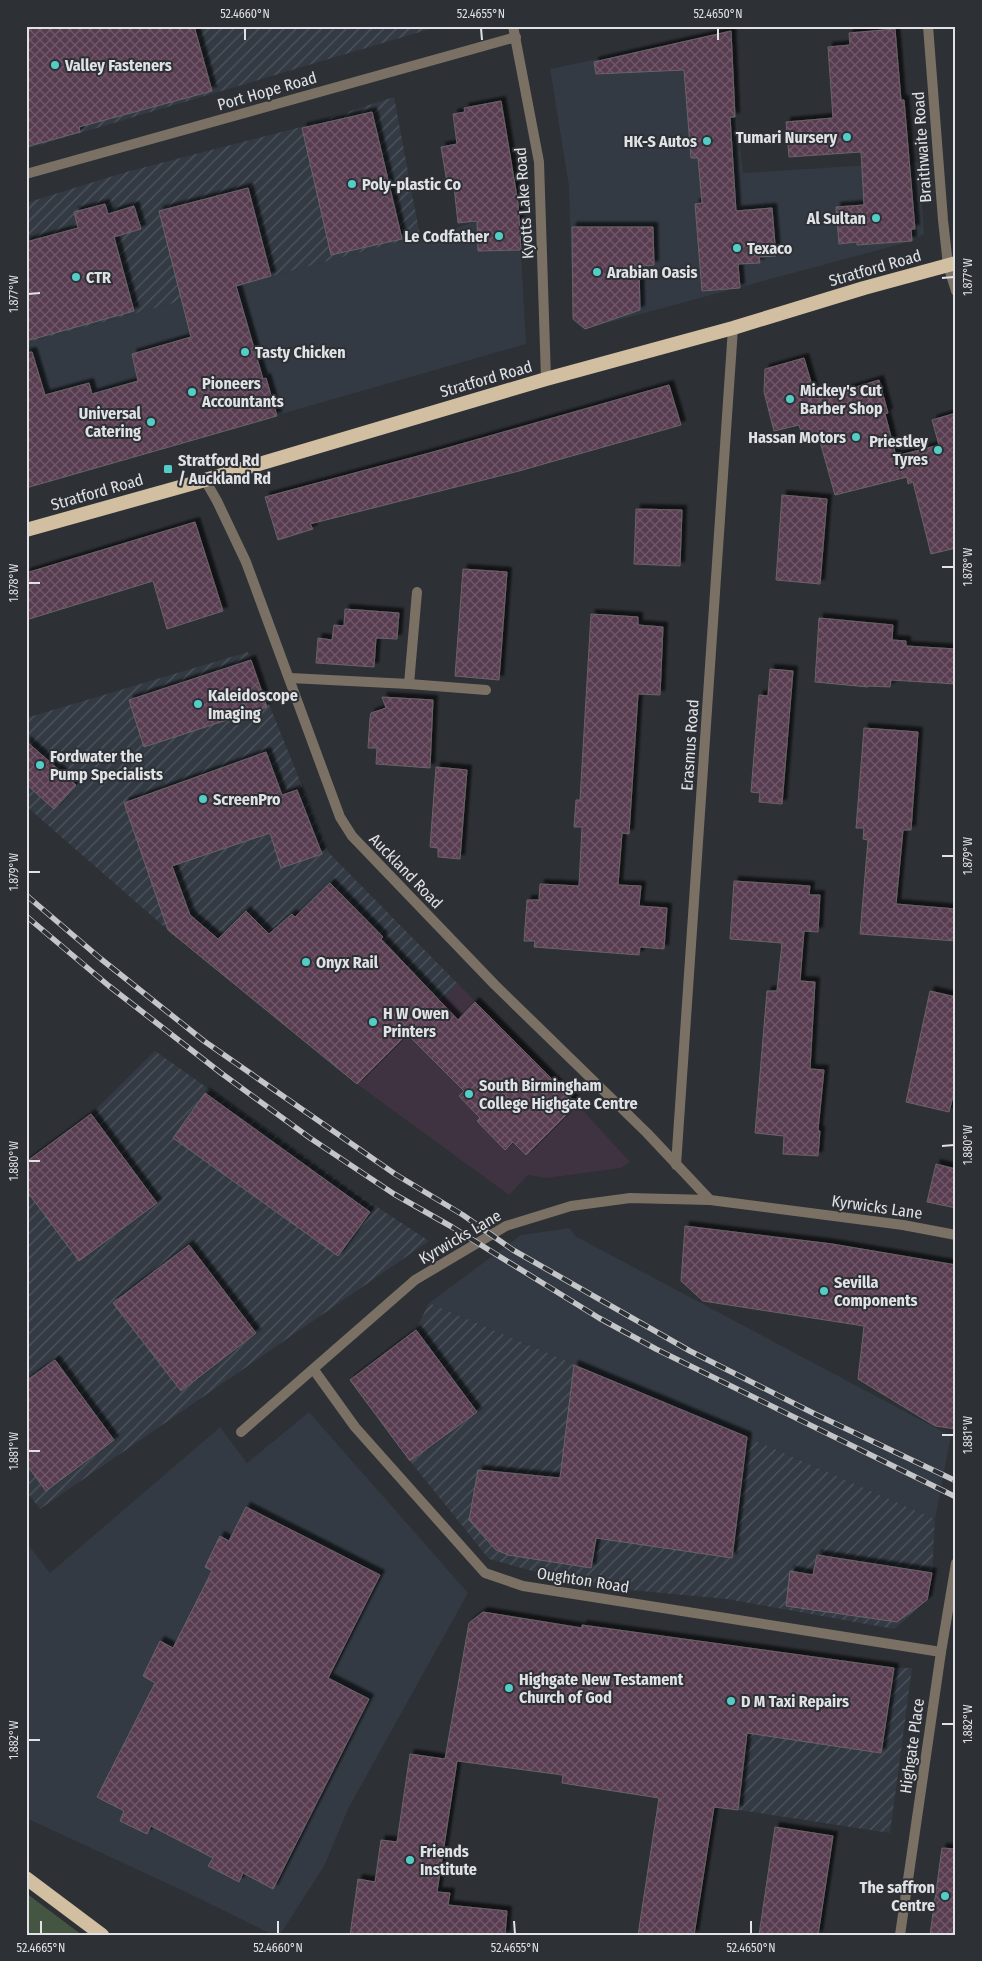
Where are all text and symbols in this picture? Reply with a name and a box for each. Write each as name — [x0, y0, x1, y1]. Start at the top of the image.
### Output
text: 52.4660°N — [220, 7, 270, 21]
text: 52.4655°N — [457, 7, 505, 21]
text: 52.4650°N — [693, 7, 743, 21]
place label: Valley Fasteners — [64, 56, 172, 75]
marker: Valley Fasteners — [49, 59, 61, 71]
street label: Port Hope Road — [215, 68, 319, 114]
street label: Braithwaite Road — [909, 91, 935, 203]
place label: Tumari Nursery — [736, 128, 837, 147]
marker: Tumari Nursery — [841, 131, 853, 143]
place label: HK-S Autos — [624, 132, 697, 151]
marker: HK-S Autos — [701, 135, 713, 147]
street label: Kyotts Lake Road — [511, 147, 537, 259]
place label: Poly-plastic Co — [362, 175, 461, 194]
marker: Poly-plastic Co — [346, 178, 358, 190]
place label: Al Sultan — [806, 209, 866, 228]
marker: Al Sultan — [870, 212, 882, 224]
place label: Le Codfather — [404, 227, 489, 246]
marker: Le Codfather — [493, 230, 505, 242]
place label: Texaco — [747, 239, 793, 258]
marker: Texaco — [731, 242, 743, 254]
street label: Stratford Road — [827, 246, 923, 290]
text: 1.877°W — [961, 258, 975, 296]
place label: Arabian Oasis — [606, 263, 697, 282]
marker: Arabian Oasis — [591, 266, 603, 278]
place label: CTR — [86, 268, 112, 287]
marker: CTR — [70, 271, 82, 283]
text: 1.877°W — [7, 275, 21, 313]
place label: Tasty Chicken — [255, 343, 346, 362]
marker: Tasty Chicken — [239, 346, 251, 358]
street label: Stratford Road — [438, 357, 534, 401]
place label: Pioneers Accountants — [201, 374, 284, 411]
place label: Mickey's Cut Barber Shop — [800, 381, 883, 418]
marker: Pioneers Accountants — [186, 386, 198, 398]
marker: Mickey's Cut Barber Shop — [784, 393, 796, 405]
place label: Universal Catering — [79, 404, 142, 441]
marker: Universal Catering — [145, 416, 157, 428]
place label: Hassan Motors — [748, 428, 846, 447]
marker: Hassan Motors — [850, 431, 862, 443]
place label: Priestley Tyres — [869, 432, 928, 469]
marker: Priestley Tyres — [932, 444, 944, 456]
place label: Stratford Rd / Auckland Rd — [178, 451, 271, 488]
marker: Stratford Rd / Auckland Rd — [162, 463, 174, 475]
street label: Stratford Road — [49, 470, 145, 514]
text: 1.878°W — [961, 548, 975, 586]
text: 1.878°W — [7, 564, 21, 602]
place label: Kaleidoscope Imaging — [208, 686, 298, 723]
marker: Kaleidoscope Imaging — [192, 698, 204, 710]
street label: Erasmus Road — [677, 699, 703, 791]
place label: Fordwater the Pump Specialists — [50, 747, 163, 784]
marker: Fordwater the Pump Specialists — [34, 759, 46, 771]
place label: ScreenPro — [213, 790, 281, 809]
marker: ScreenPro — [197, 793, 209, 805]
street label: Auckland Road — [365, 830, 447, 912]
text: 1.879°W — [961, 837, 975, 875]
text: 1.879°W — [7, 853, 21, 891]
place label: Onyx Rail — [316, 953, 379, 972]
marker: Onyx Rail — [300, 956, 312, 968]
place label: H W Owen Printers — [383, 1004, 449, 1041]
marker: H W Owen Printers — [367, 1016, 379, 1028]
place label: South Birmingham College Highgate Centre — [479, 1076, 638, 1113]
marker: South Birmingham College Highgate Centre — [463, 1088, 475, 1100]
text: 1.880°W — [961, 1125, 975, 1165]
text: 1.880°W — [7, 1141, 21, 1181]
street label: Kyrwicks Lane — [830, 1191, 924, 1223]
street label: Kyrwicks Lane — [416, 1206, 504, 1268]
place label: Sevilla Components — [834, 1273, 918, 1310]
marker: Sevilla Components — [818, 1285, 830, 1297]
text: 1.881°W — [961, 1416, 975, 1454]
text: 1.881°W — [7, 1432, 21, 1470]
street label: Oughton Road — [536, 1563, 630, 1597]
place label: Highgate New Testament Church of God — [519, 1670, 684, 1707]
marker: Highgate New Testament Church of God — [503, 1682, 515, 1694]
place label: D M Taxi Repairs — [741, 1692, 849, 1711]
marker: D M Taxi Repairs — [725, 1695, 737, 1707]
street label: Highgate Place — [896, 1697, 928, 1795]
text: 1.882°W — [961, 1704, 975, 1744]
text: 1.882°W — [7, 1720, 21, 1760]
place label: Friends Institute — [420, 1842, 477, 1879]
marker: Friends Institute — [404, 1854, 416, 1866]
place label: The saffron Centre — [860, 1878, 935, 1915]
marker: The saffron Centre — [939, 1890, 951, 1902]
text: 52.4665°N — [17, 1941, 65, 1955]
text: 52.4660°N — [253, 1941, 303, 1955]
text: 52.4655°N — [491, 1941, 539, 1955]
text: 52.4650°N — [726, 1941, 776, 1955]

